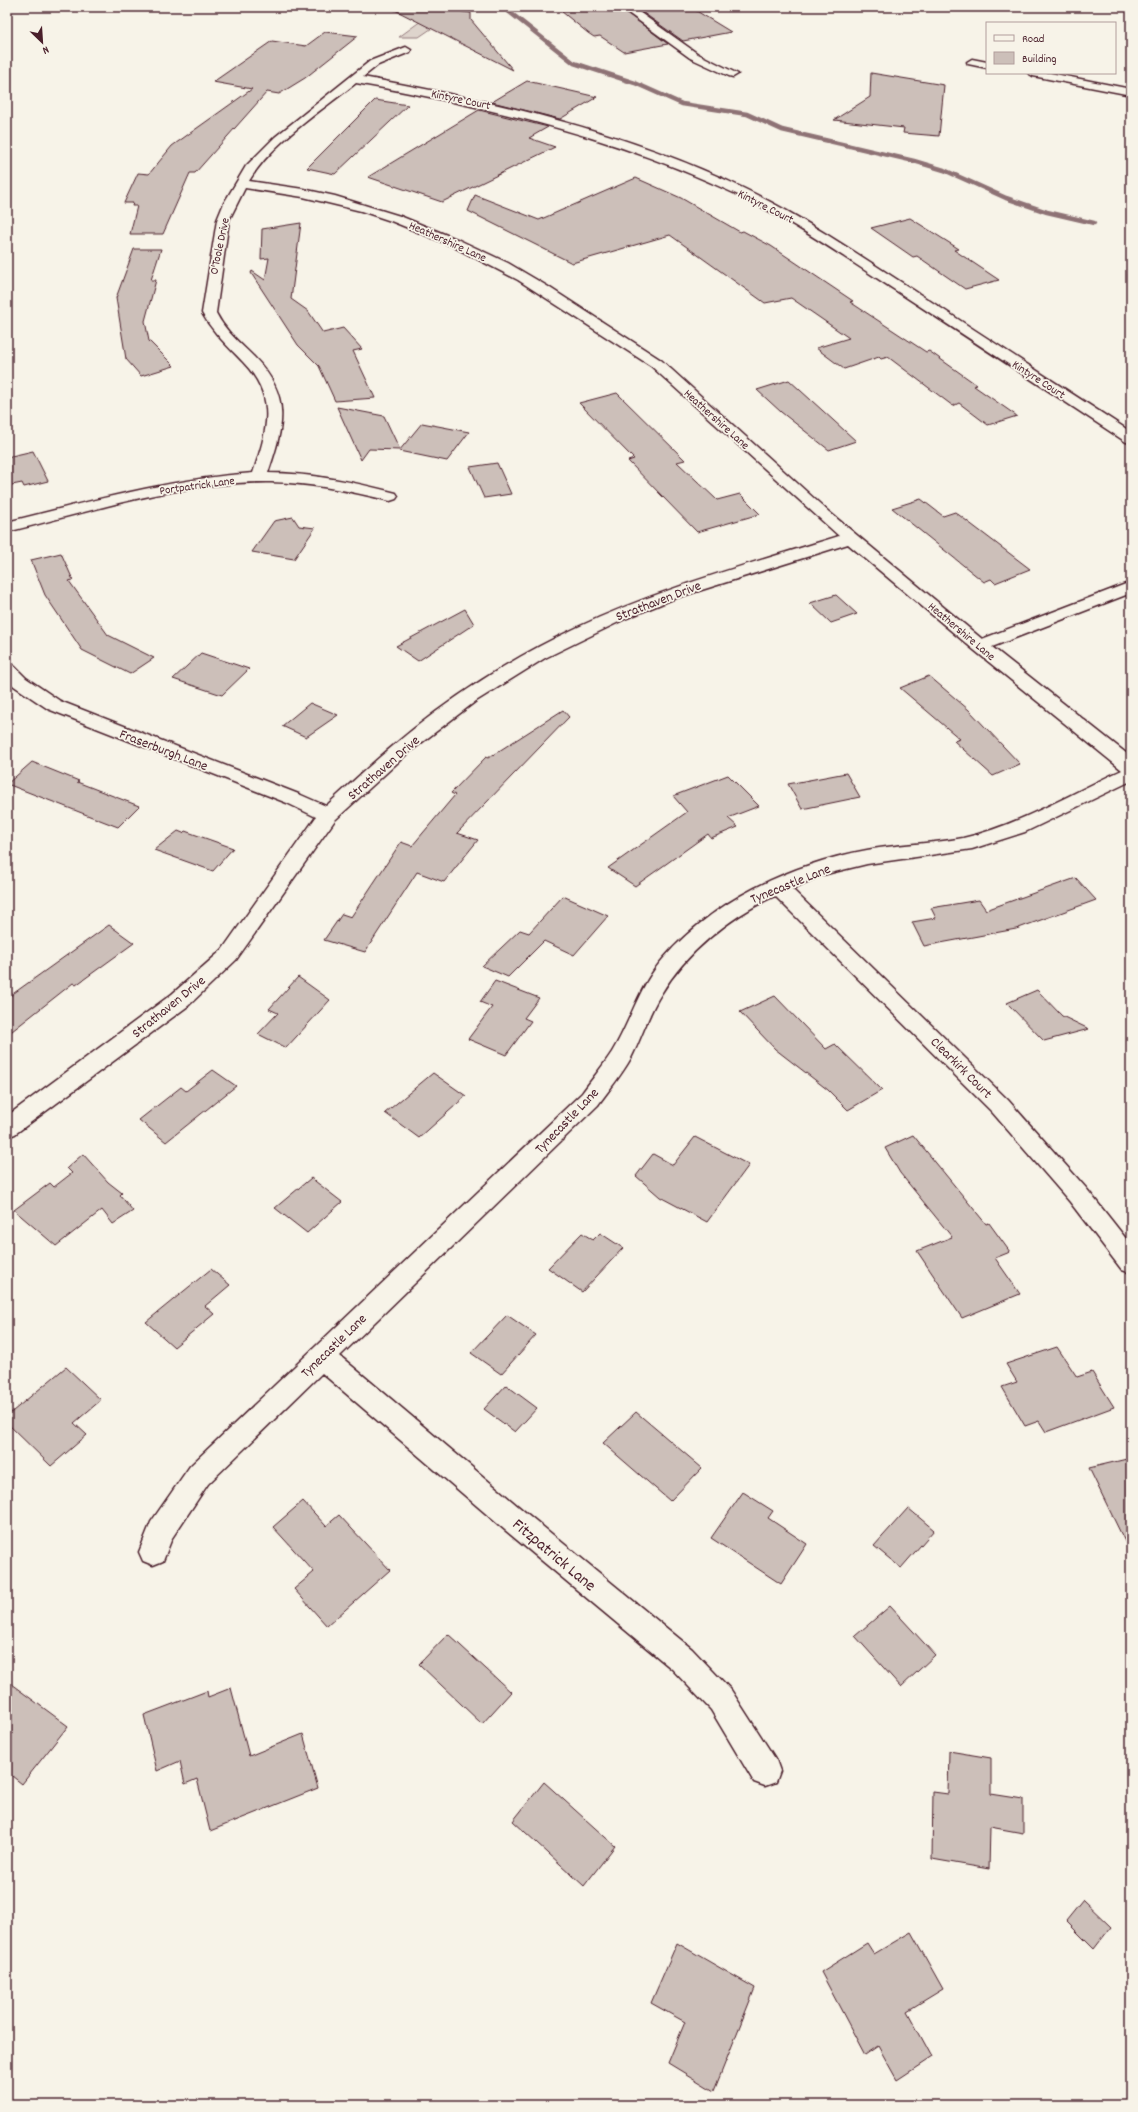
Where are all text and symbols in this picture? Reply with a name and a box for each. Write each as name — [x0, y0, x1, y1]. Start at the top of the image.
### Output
north arrow — [22, 22, 62, 62]
legend — [986, 22, 1116, 74]
text: Road — [1022, 31, 1044, 48]
text: N — [39, 41, 51, 58]
text: Building — [1022, 51, 1057, 68]
street label: Kintyre Court — [429, 86, 493, 115]
street label: Kintyre Court — [735, 186, 797, 229]
street label: O'Toole Drive — [206, 216, 235, 276]
street label: Heathershire Lane — [406, 218, 489, 267]
street label: Kintyre Court — [1008, 357, 1069, 404]
street label: Heathershire Lane — [679, 386, 753, 454]
street label: Portpatrick Lane — [159, 473, 236, 500]
street label: Strathaven Drive — [613, 576, 704, 627]
street label: Heathershire Lane — [924, 599, 998, 665]
street label: Fraserburgh Lane — [116, 725, 210, 777]
street label: Strathaven Drive — [344, 731, 425, 806]
street label: Tynecastle Lane — [748, 860, 834, 910]
street label: Strathaven Drive — [128, 971, 210, 1044]
street label: Clearkirk Court — [925, 1033, 996, 1104]
street label: Tynecastle Lane — [531, 1084, 604, 1159]
street label: Tynecastle Lane — [297, 1310, 372, 1383]
street label: Fitzpatrick Lane — [506, 1514, 600, 1599]

